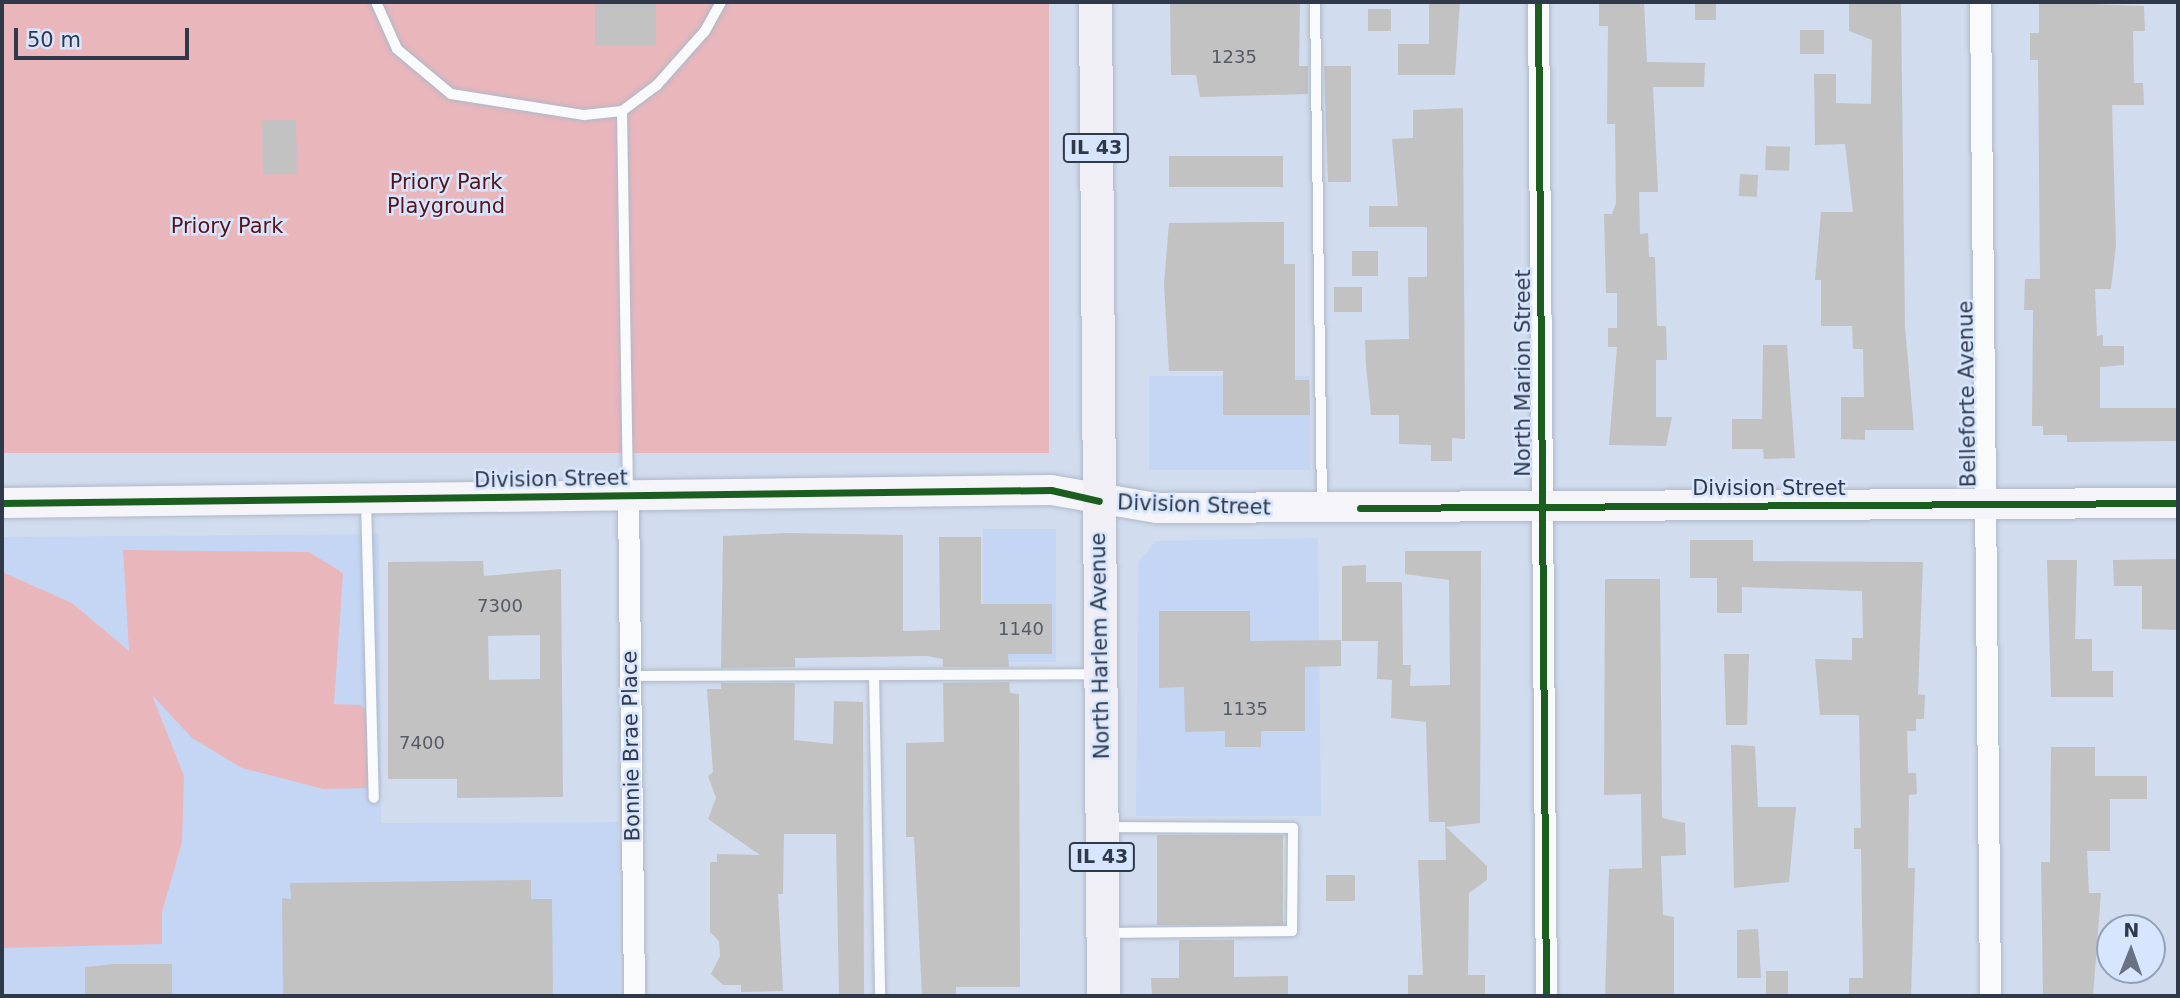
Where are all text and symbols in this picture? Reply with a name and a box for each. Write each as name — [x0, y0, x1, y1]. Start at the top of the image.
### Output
scale bar — [18, 14, 192, 58]
text: 50 m — [27, 28, 81, 52]
house number: 1235 — [1211, 46, 1257, 68]
road number: IL 43 — [1063, 132, 1129, 164]
park label: Priory Park Playground — [387, 169, 505, 219]
park label: Priory Park — [171, 213, 283, 239]
street label: North Marion Street — [1510, 269, 1536, 477]
street label: Belleforte Avenue — [1953, 300, 1981, 488]
street label: Division Street — [474, 465, 628, 493]
street label: Division Street — [1692, 475, 1846, 501]
street label: Division Street — [1117, 490, 1271, 520]
street label: North Harlem Avenue — [1085, 532, 1115, 760]
house number: 7300 — [477, 595, 523, 617]
house number: 1140 — [998, 618, 1044, 640]
street label: Bonnie Brae Place — [617, 650, 645, 842]
house number: 1135 — [1222, 698, 1268, 720]
house number: 7400 — [399, 732, 445, 754]
road number: IL 43 — [1069, 842, 1135, 872]
north arrow — [2096, 914, 2166, 984]
text: N — [2123, 919, 2139, 941]

